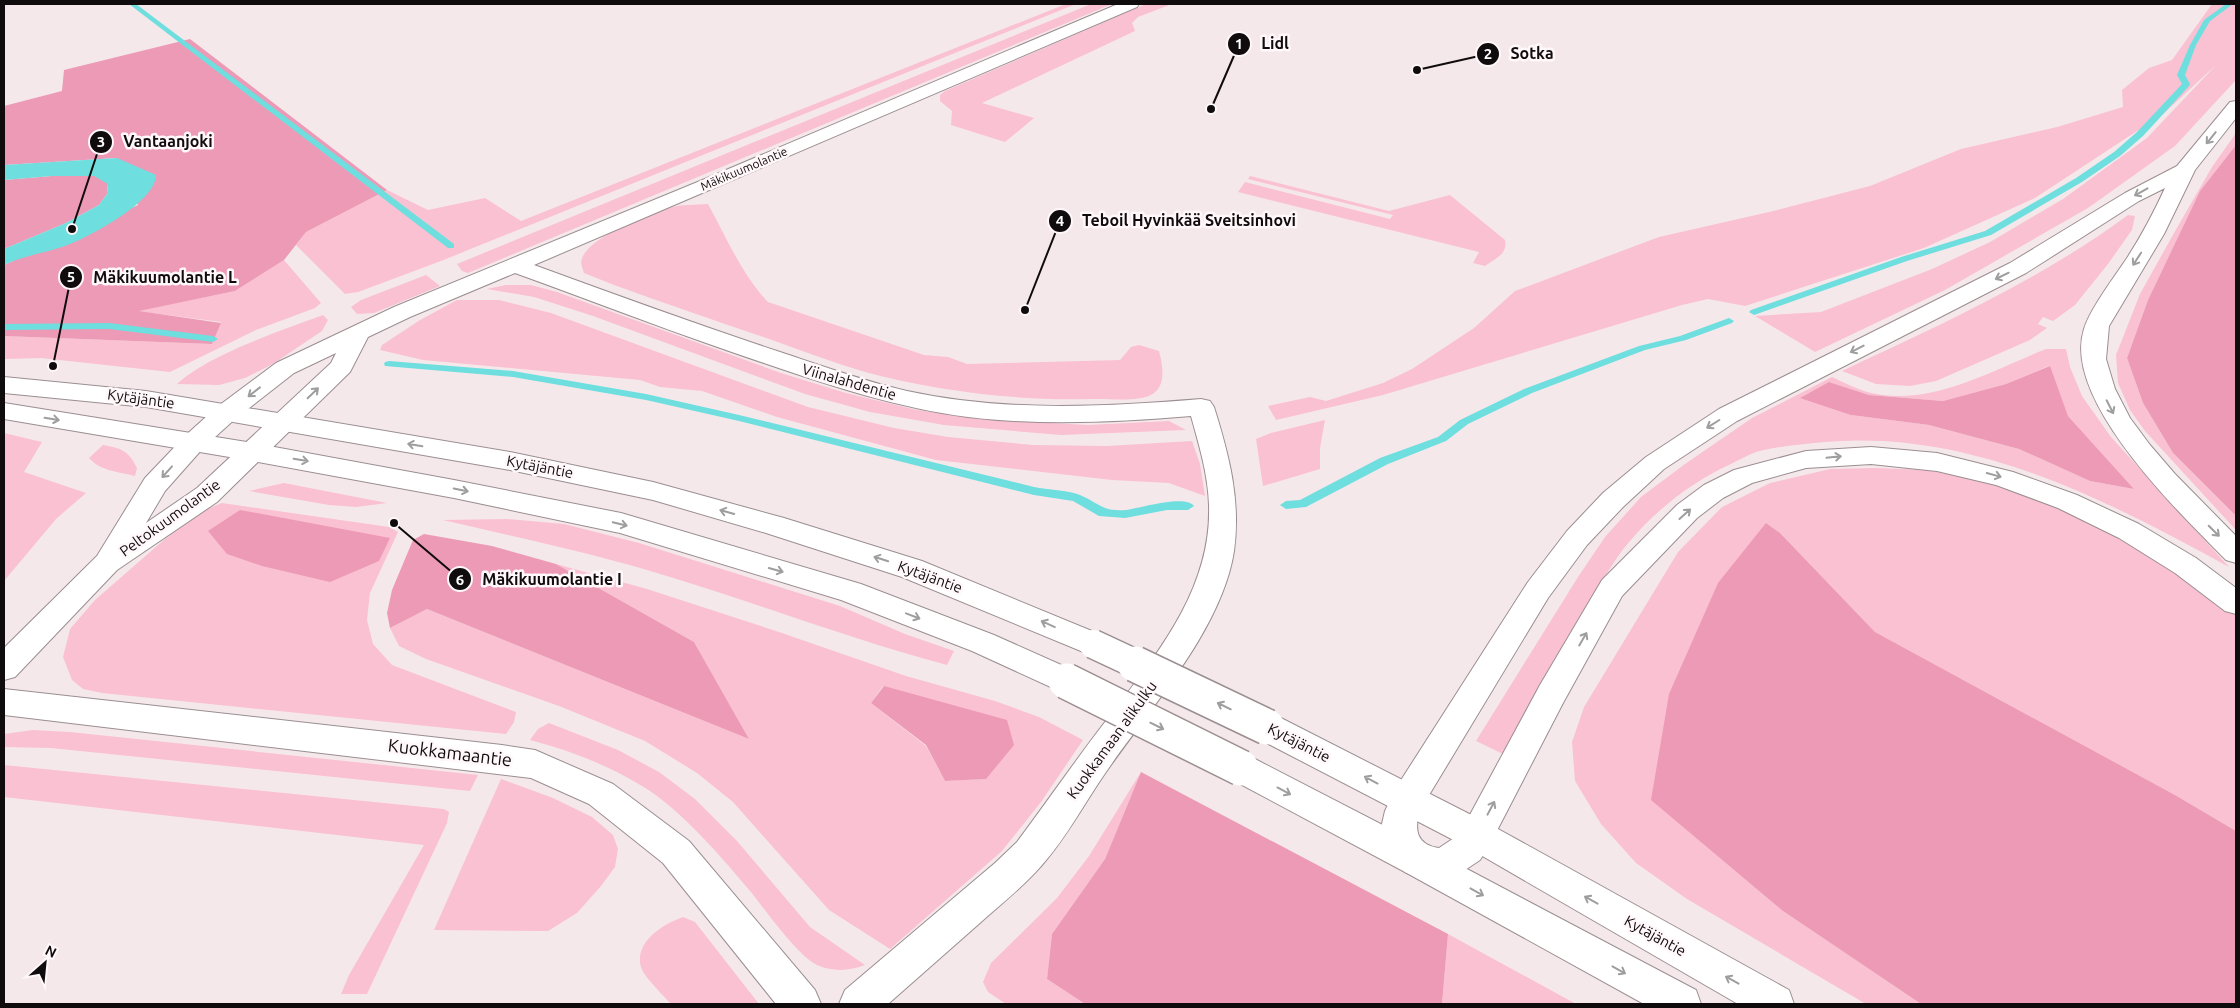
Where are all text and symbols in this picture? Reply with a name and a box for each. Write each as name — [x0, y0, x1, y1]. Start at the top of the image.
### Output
callout: Lidl — [1226, 28, 1299, 59]
text: Lidl — [1261, 34, 1289, 52]
text: 1 — [1235, 35, 1243, 52]
callout: Sotka — [1475, 38, 1564, 69]
text: Sotka — [1510, 44, 1554, 62]
text: 2 — [1484, 45, 1492, 62]
callout: Vantaanjoki — [88, 126, 223, 157]
one-way arrow — [2205, 131, 2216, 144]
text: Vantaanjoki — [123, 132, 213, 150]
text: 3 — [97, 133, 105, 150]
street label: Mäkikuumolantie — [698, 144, 789, 193]
one-way arrow — [2134, 187, 2149, 197]
callout: Teboil Hyvinkää Sveitsinhovi — [1047, 205, 1306, 236]
text: Teboil Hyvinkää Sveitsinhovi — [1082, 211, 1296, 229]
text: 4 — [1056, 212, 1064, 229]
one-way arrow — [2132, 252, 2142, 266]
callout: Mäkikuumolantie L — [58, 262, 247, 293]
text: 5 — [67, 268, 75, 285]
text: Mäkikuumolantie L — [93, 268, 237, 286]
one-way arrow — [1995, 271, 2010, 281]
one-way arrow — [1850, 345, 1865, 354]
street label: Viinalahdentie — [800, 360, 898, 403]
street label: Kytäjäntie — [106, 385, 176, 412]
one-way arrow — [247, 387, 261, 397]
one-way arrow — [307, 387, 320, 399]
one-way arrow — [2106, 399, 2115, 414]
one-way arrow — [44, 415, 60, 425]
one-way arrow — [1707, 420, 1721, 430]
one-way arrow — [407, 439, 423, 449]
street label: Kytäjäntie — [505, 452, 575, 481]
one-way arrow — [1825, 452, 1841, 462]
one-way arrow — [293, 456, 309, 466]
one-way arrow — [161, 466, 173, 479]
one-way arrow — [1986, 471, 2002, 481]
street label: Peltokuumolantie — [116, 475, 223, 560]
one-way arrow — [453, 486, 469, 495]
one-way arrow — [720, 506, 736, 516]
one-way arrow — [1679, 509, 1692, 520]
one-way arrow — [612, 519, 628, 529]
one-way arrow — [2208, 525, 2220, 537]
one-way arrow — [873, 554, 889, 563]
street label: Kytäjäntie — [895, 557, 965, 596]
callout: Mäkikuumolantie I — [447, 564, 632, 595]
one-way arrow — [767, 566, 783, 576]
text: Mäkikuumolantie I — [482, 570, 622, 588]
text: 6 — [456, 571, 464, 588]
one-way arrow — [905, 612, 920, 621]
one-way arrow — [1041, 619, 1056, 629]
one-way arrow — [1578, 632, 1588, 646]
street label: Kuokkamaan alikulku — [1063, 678, 1160, 802]
one-way arrow — [1216, 701, 1231, 711]
street label: Kytäjäntie — [1265, 720, 1333, 765]
one-way arrow — [1149, 722, 1164, 731]
street label: Kuokkamaantie — [387, 734, 513, 770]
one-way arrow — [1364, 775, 1379, 785]
one-way arrow — [1277, 786, 1292, 796]
one-way arrow — [1487, 801, 1496, 816]
one-way arrow — [1469, 887, 1484, 897]
one-way arrow — [1584, 895, 1599, 904]
street label: Kytäjäntie — [1622, 912, 1689, 959]
north arrow — [20, 938, 70, 988]
text: N — [43, 942, 59, 961]
one-way arrow — [1612, 965, 1627, 975]
one-way arrow — [1725, 975, 1740, 985]

